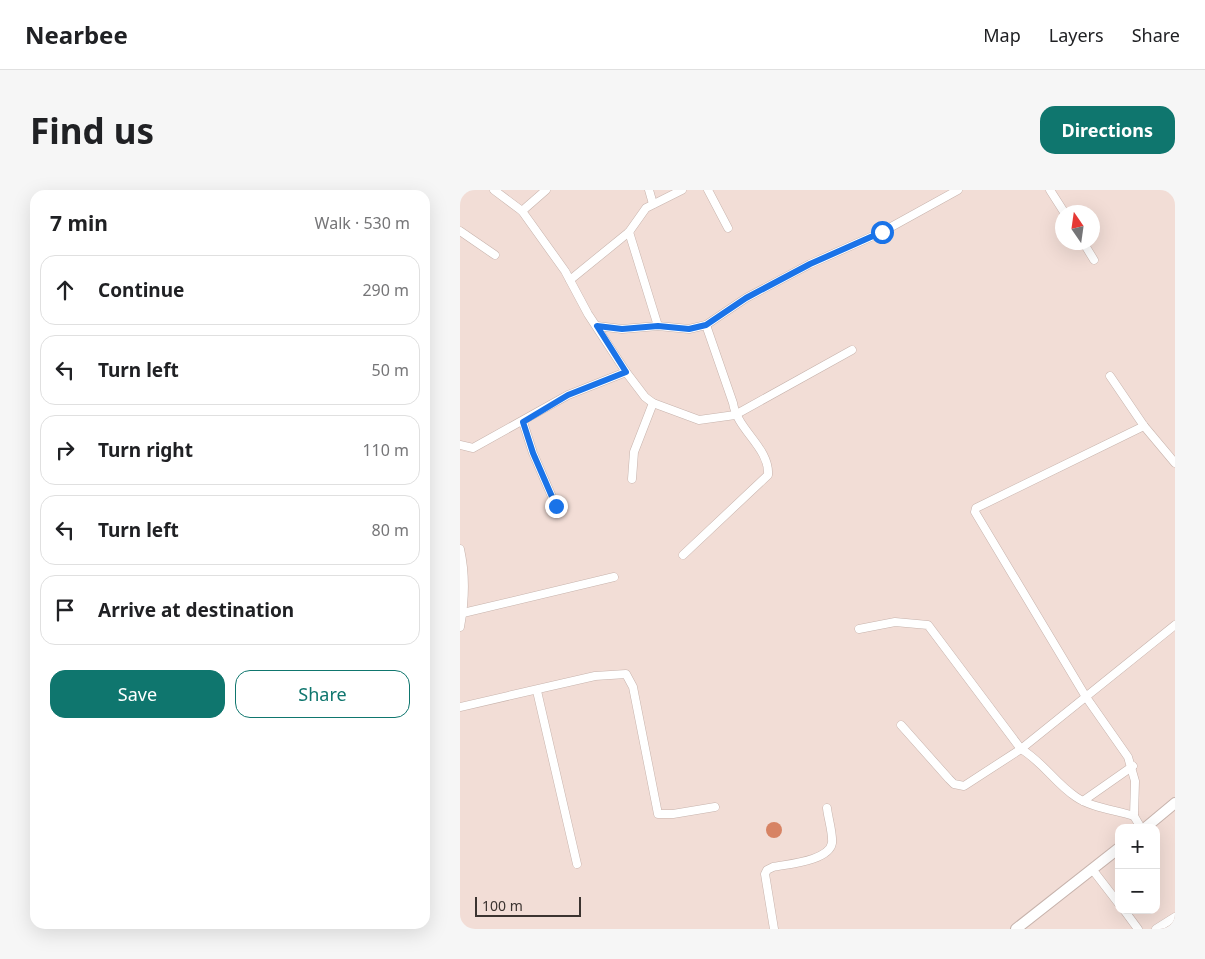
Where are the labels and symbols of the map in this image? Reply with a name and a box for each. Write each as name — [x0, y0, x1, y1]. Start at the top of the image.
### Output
north arrow — [1055, 205, 1100, 250]
route start — [871, 221, 894, 244]
route end — [545, 495, 568, 518]
scale bar — [475, 894, 581, 917]

